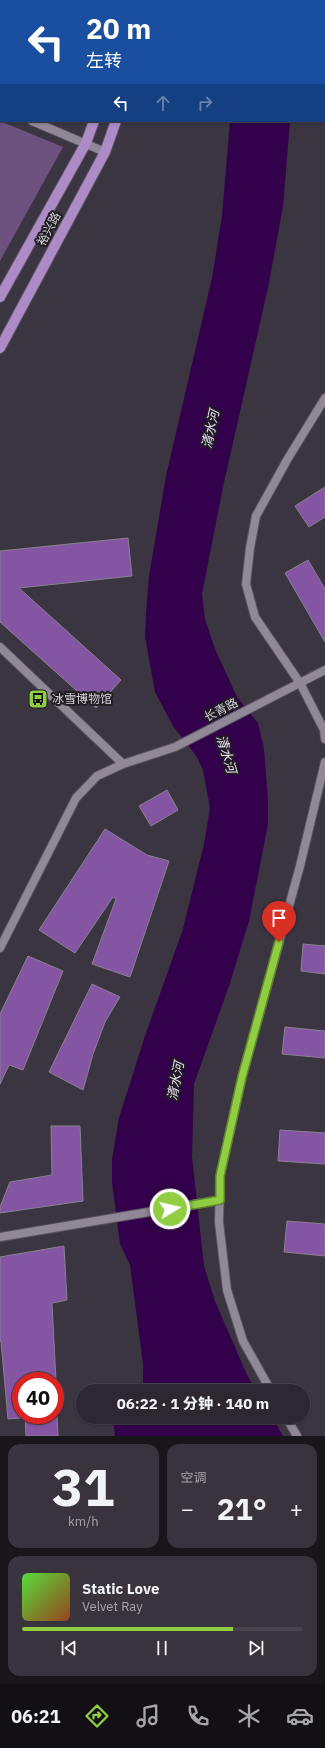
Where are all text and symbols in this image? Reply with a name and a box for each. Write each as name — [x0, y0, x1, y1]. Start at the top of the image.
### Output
text: 20 m — [86, 10, 151, 47]
icon: left — [20, 16, 72, 68]
text: 左转 — [86, 49, 122, 72]
icon: left — [110, 92, 132, 114]
icon: ahead — [152, 92, 174, 114]
icon: right — [194, 92, 216, 114]
street label: 裕兴路 — [33, 209, 64, 248]
water label: 清水河 — [198, 405, 223, 450]
bus stop icon: 冰雪博物馆 — [27, 688, 49, 710]
place label: 冰雪博物馆 — [52, 691, 112, 706]
street label: 长青路 — [201, 695, 240, 724]
water label: 清水河 — [213, 733, 241, 778]
pin — [262, 901, 296, 942]
icon: arrive — [268, 907, 290, 929]
water label: 清水河 — [163, 1057, 188, 1102]
position arrow — [149, 1188, 191, 1230]
speed limit sign: 40 — [12, 1372, 64, 1424]
text: 06:22 · 1 分钟 · 140 m — [117, 1394, 269, 1413]
text: 31 — [52, 1453, 114, 1520]
text: 空调 — [181, 1469, 207, 1486]
text: 21° — [217, 1489, 267, 1528]
text: − — [181, 1494, 194, 1523]
text: + — [290, 1494, 303, 1523]
text: km/h — [68, 1513, 99, 1530]
text: Static Love — [82, 1579, 159, 1598]
text: Velvet Ray — [82, 1598, 143, 1615]
icon: previous — [58, 1637, 80, 1659]
icon: pause — [151, 1637, 173, 1659]
icon: next — [245, 1637, 267, 1659]
icon: directions — [83, 1702, 111, 1730]
icon: music — [134, 1702, 162, 1730]
icon: phone — [184, 1702, 212, 1730]
icon: climate — [235, 1702, 263, 1730]
icon: car — [286, 1702, 314, 1730]
text: 06:21 — [11, 1705, 60, 1728]

